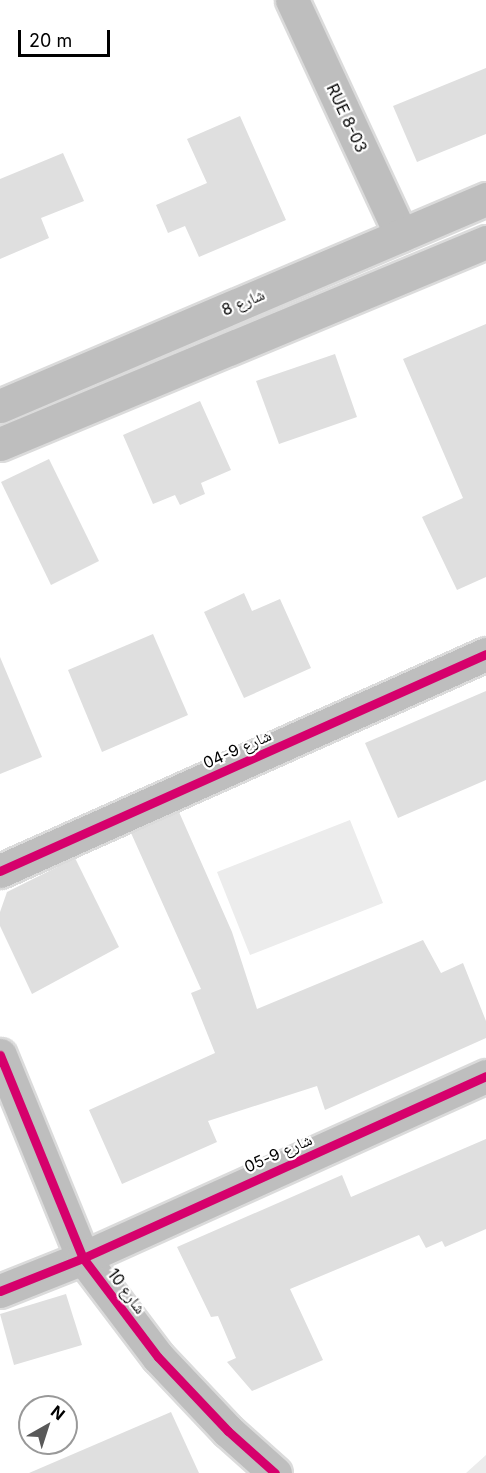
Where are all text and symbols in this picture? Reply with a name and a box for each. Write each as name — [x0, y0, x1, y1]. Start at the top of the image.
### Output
scale bar — [21, 18, 112, 56]
text: 20 m — [29, 30, 72, 51]
street label: RUE 8-03 — [323, 81, 371, 155]
street label: شارع 8 — [219, 284, 267, 320]
street label: شارع 9-04 — [200, 725, 274, 773]
street label: شارع 9-05 — [241, 1130, 315, 1176]
street label: شارع 10 — [104, 1265, 150, 1317]
north arrow — [18, 1395, 78, 1455]
text: N — [47, 1401, 69, 1424]

